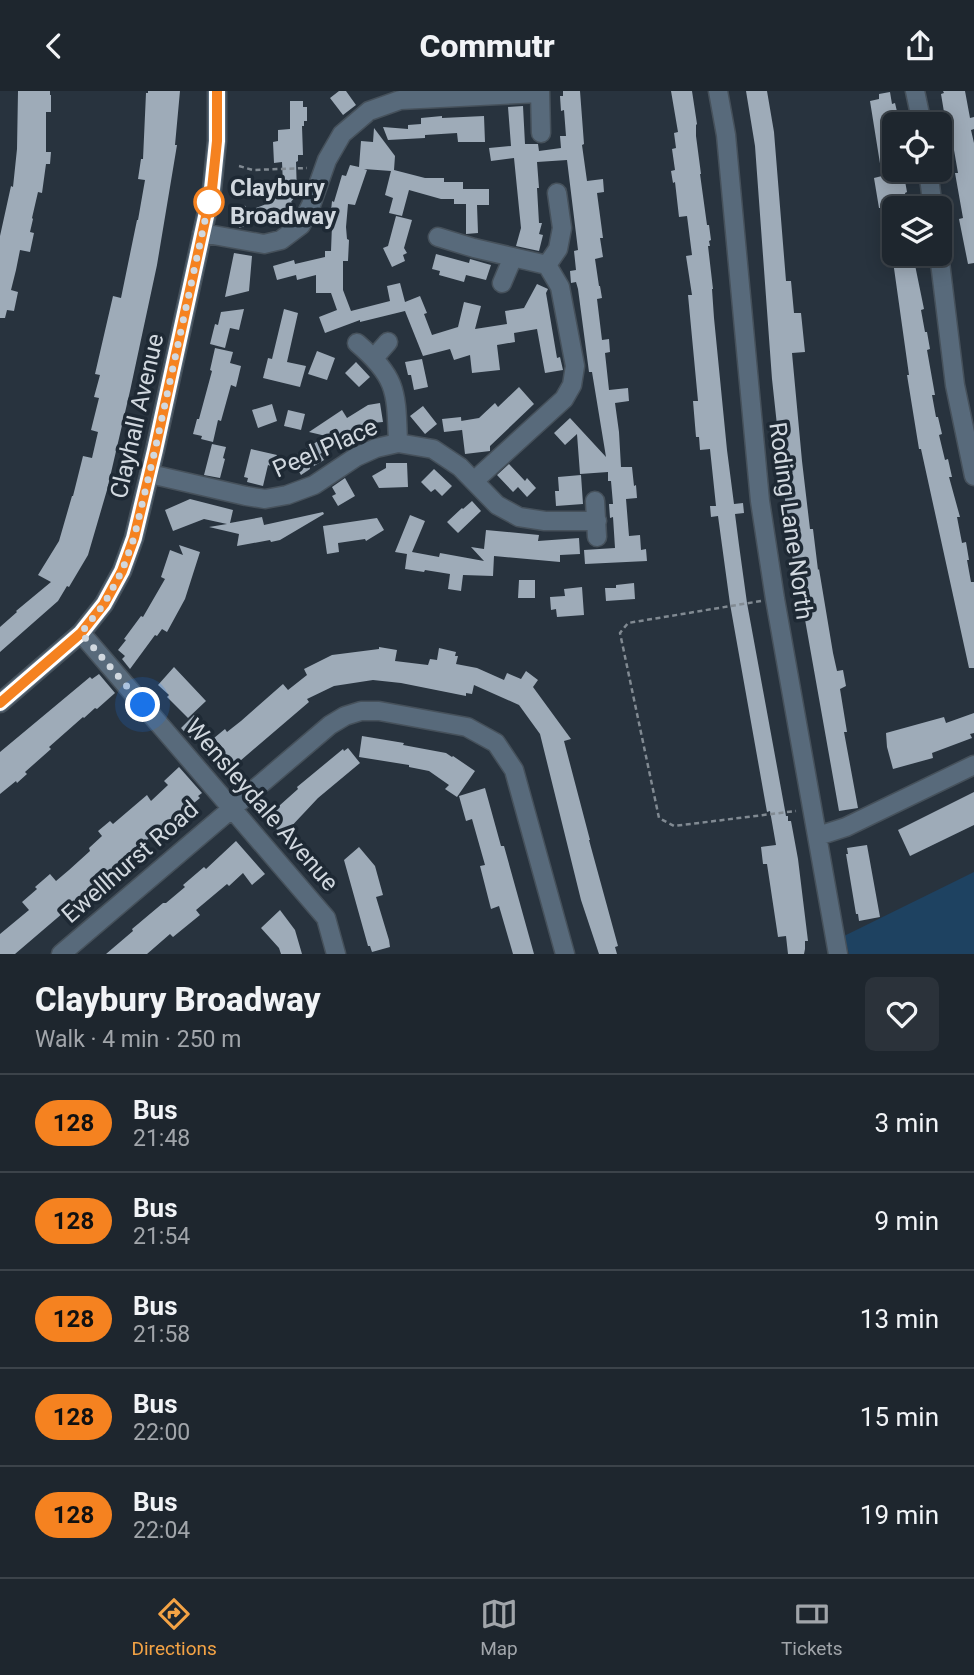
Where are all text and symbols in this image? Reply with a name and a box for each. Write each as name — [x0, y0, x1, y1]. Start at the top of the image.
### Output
icon: back — [35, 27, 73, 65]
text: Commutr — [419, 27, 555, 65]
icon: share — [901, 27, 939, 65]
map controls — [882, 112, 952, 266]
button: locate — [882, 112, 952, 182]
place label: Claybury Broadway — [230, 174, 337, 230]
marker: Claybury Broadway — [194, 187, 224, 217]
button: layers — [882, 196, 952, 266]
street label: Clayhall Avenue — [104, 331, 170, 501]
street label: Peel Place — [268, 413, 382, 483]
street label: Roding Lane North — [763, 420, 819, 622]
your location — [125, 687, 160, 722]
street label: Wensleydale Avenue — [180, 713, 344, 897]
street label: Ewellhurst Road — [56, 795, 204, 929]
button: heart — [865, 977, 939, 1051]
text: Claybury Broadway — [35, 980, 321, 1019]
text: Walk · 4 min · 250 m — [35, 1026, 241, 1053]
text: Bus — [133, 1095, 178, 1125]
text: 3 min — [874, 1108, 939, 1138]
text: 128 — [53, 1109, 94, 1137]
text: 21:48 — [133, 1125, 190, 1152]
text: Bus — [133, 1193, 178, 1223]
text: 9 min — [874, 1206, 939, 1236]
text: 128 — [53, 1207, 94, 1235]
text: 21:54 — [133, 1223, 190, 1250]
text: Bus — [133, 1291, 178, 1321]
text: 13 min — [860, 1304, 939, 1334]
text: 128 — [53, 1305, 94, 1333]
text: 21:58 — [133, 1321, 190, 1348]
text: Bus — [133, 1389, 178, 1419]
text: 15 min — [860, 1402, 939, 1432]
text: 128 — [53, 1403, 94, 1431]
text: 22:00 — [133, 1419, 190, 1446]
text: Bus — [133, 1487, 178, 1517]
text: 19 min — [860, 1500, 939, 1530]
text: 128 — [53, 1501, 94, 1529]
text: 22:04 — [133, 1517, 190, 1544]
tab: Directions — [132, 1595, 217, 1660]
tab: Map — [480, 1595, 518, 1660]
tab: Tickets — [781, 1595, 842, 1660]

